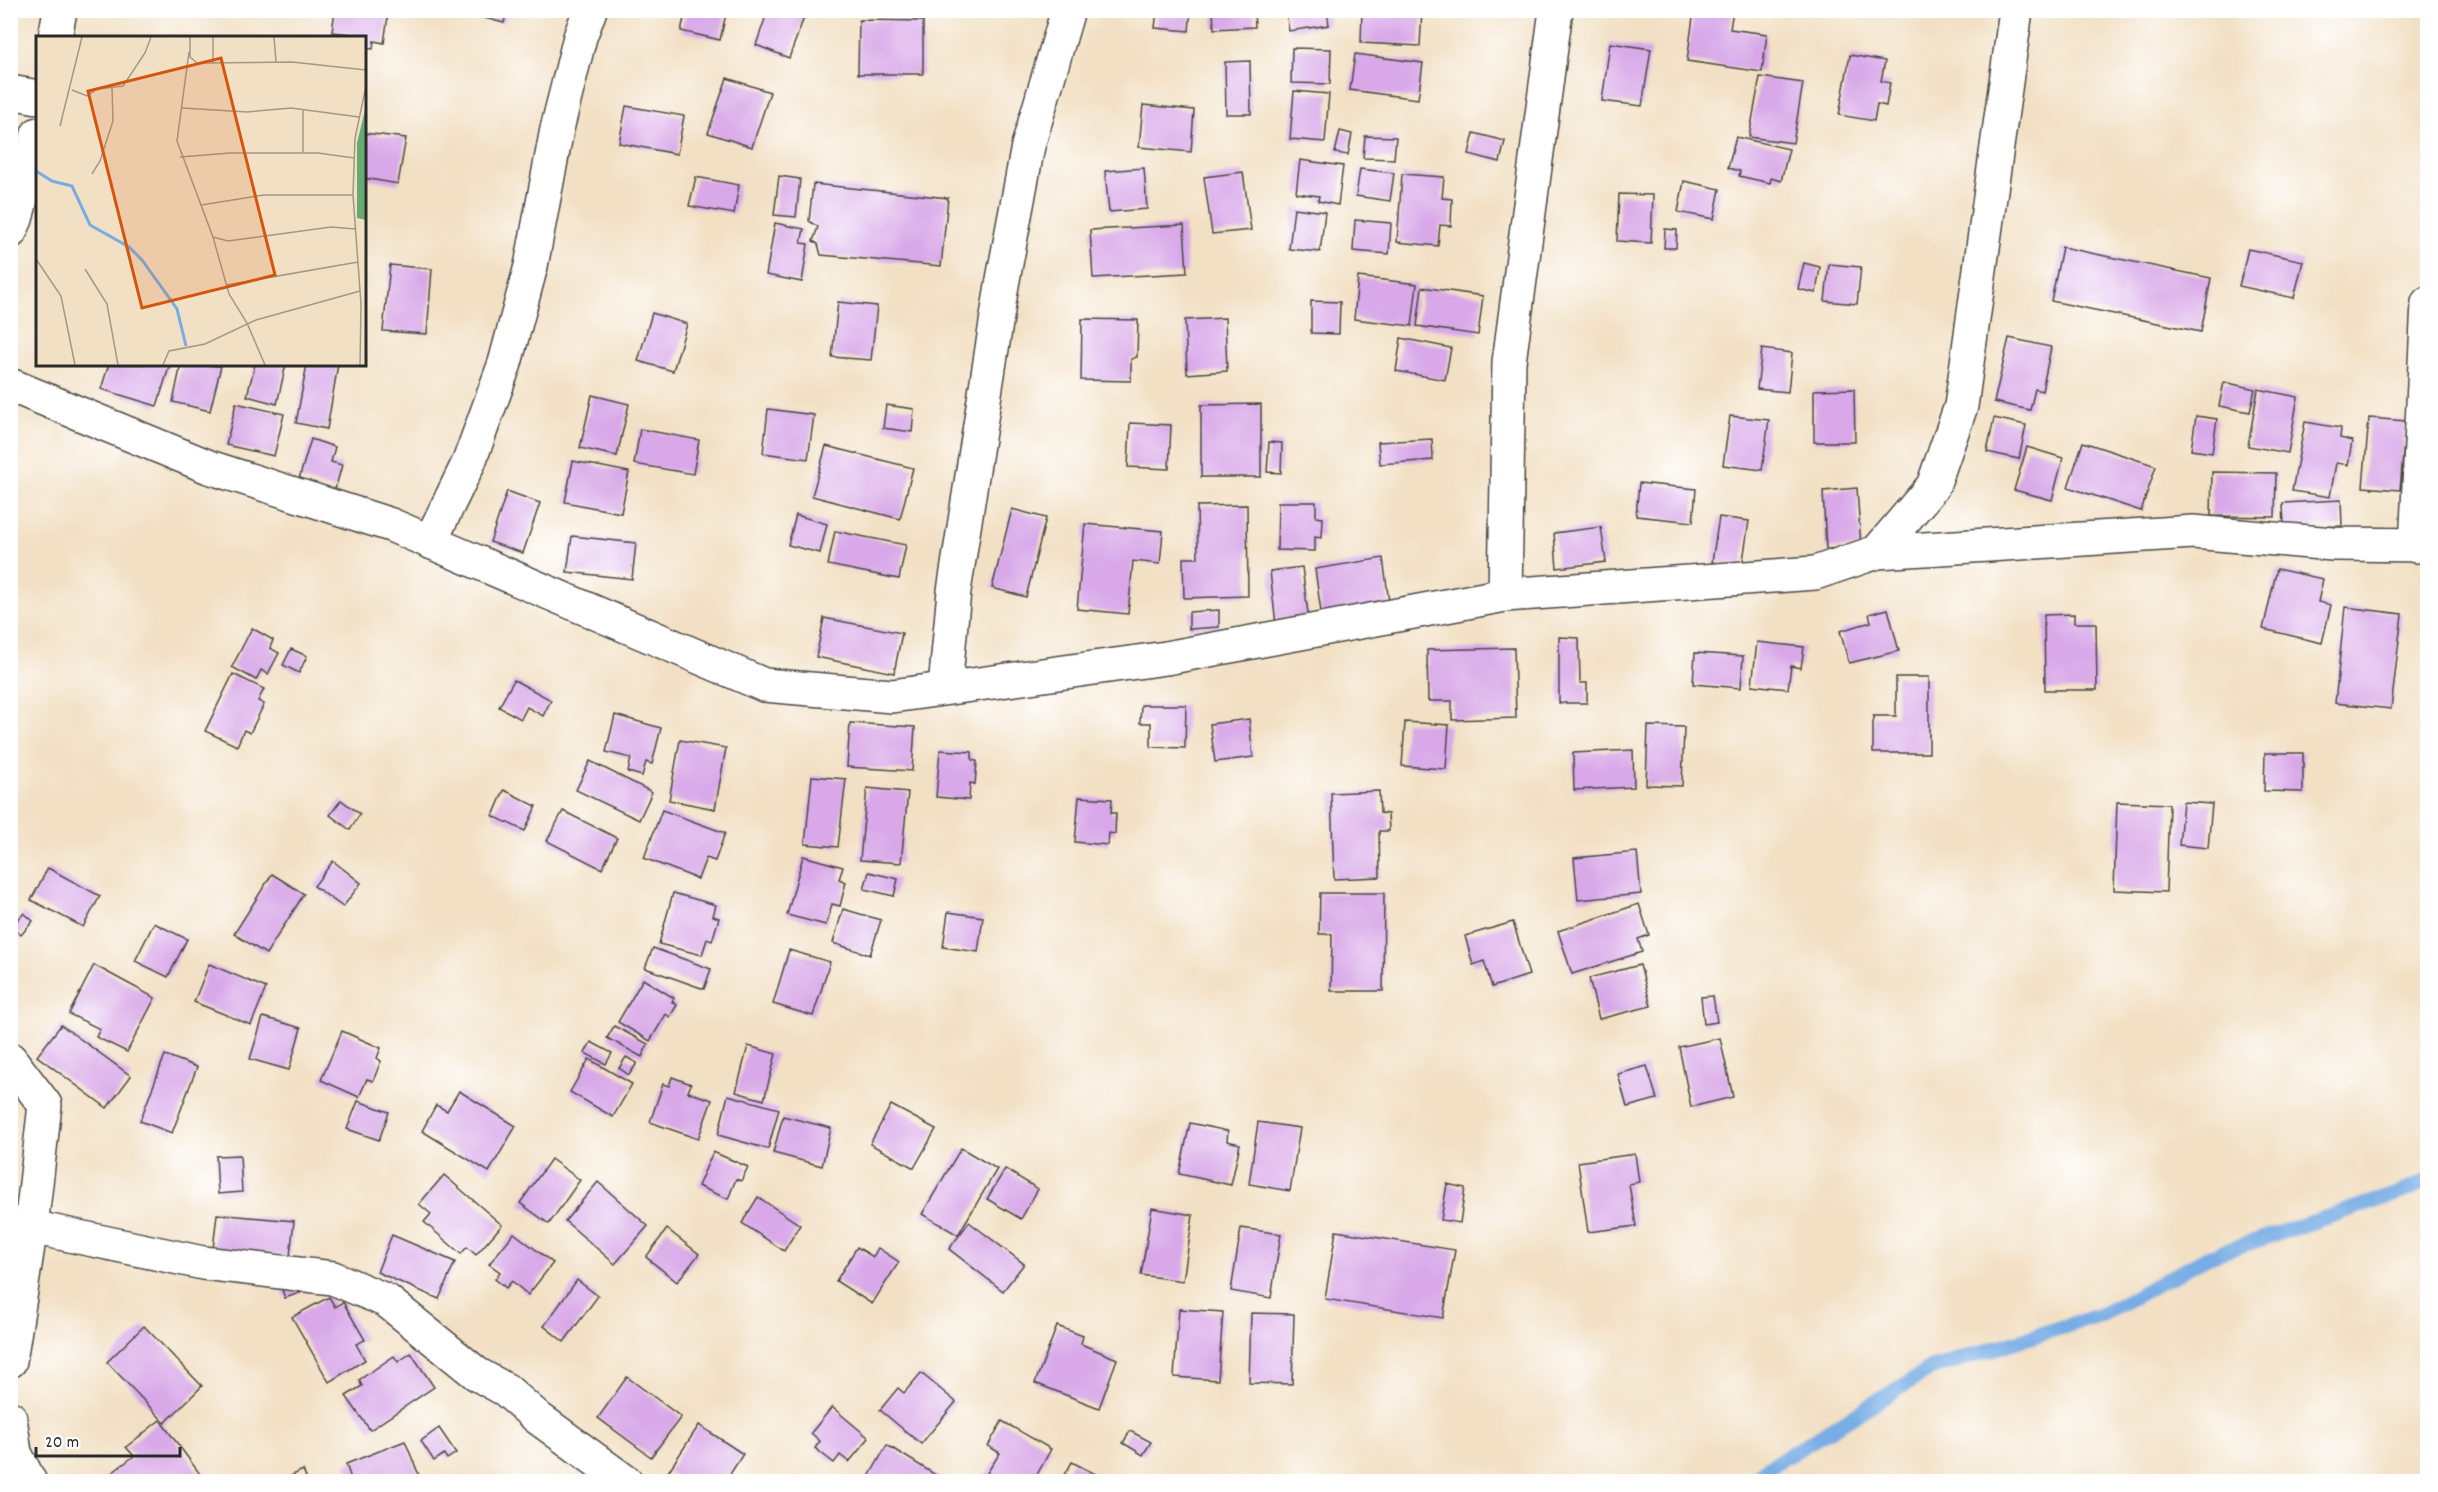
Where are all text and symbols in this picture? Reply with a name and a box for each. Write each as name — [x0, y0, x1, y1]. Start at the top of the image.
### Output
inset map — [36, 36, 366, 366]
scale bar — [36, 1420, 180, 1458]
text: 20 m — [45, 1431, 79, 1456]

